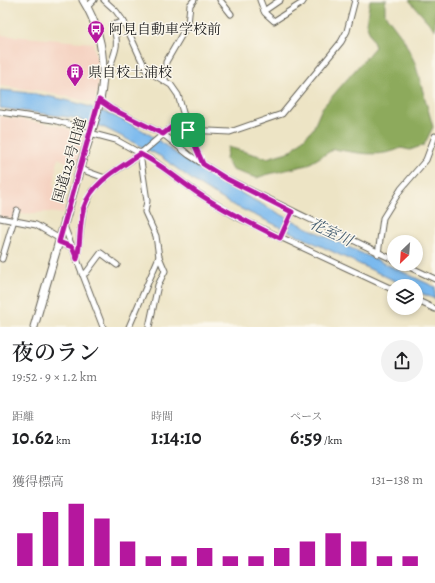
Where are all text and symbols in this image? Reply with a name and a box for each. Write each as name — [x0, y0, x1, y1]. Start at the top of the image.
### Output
bus stop icon: 阿見自動車学校前 — [86, 19, 106, 44]
place label: 阿見自動車学校前 — [109, 20, 221, 39]
building icon: 県自校土浦校 — [65, 62, 85, 87]
place label: 県自校土浦校 — [88, 63, 172, 82]
pin — [171, 113, 205, 147]
street label: 国道125号旧道 — [48, 115, 91, 205]
icon: arrive — [177, 119, 199, 141]
water label: 花室川 — [306, 213, 357, 251]
north arrow — [387, 235, 423, 271]
map controls — [387, 235, 423, 315]
button: layers — [387, 279, 423, 315]
text: 夜のラン — [12, 338, 100, 368]
button: share — [381, 340, 423, 382]
text: 19:52 · 9 × 1.2 km — [12, 368, 97, 385]
text: 距離 — [12, 409, 34, 424]
text: 時間 — [151, 409, 173, 424]
text: ペース — [290, 409, 322, 424]
text: 10.62 — [12, 424, 54, 451]
text: 1:14:10 — [151, 424, 201, 451]
text: 6:59 — [290, 424, 322, 451]
text: km — [54, 433, 71, 448]
text: /km — [322, 433, 342, 448]
text: 131–138 m — [371, 471, 423, 488]
text: 獲得標高 — [12, 473, 64, 490]

